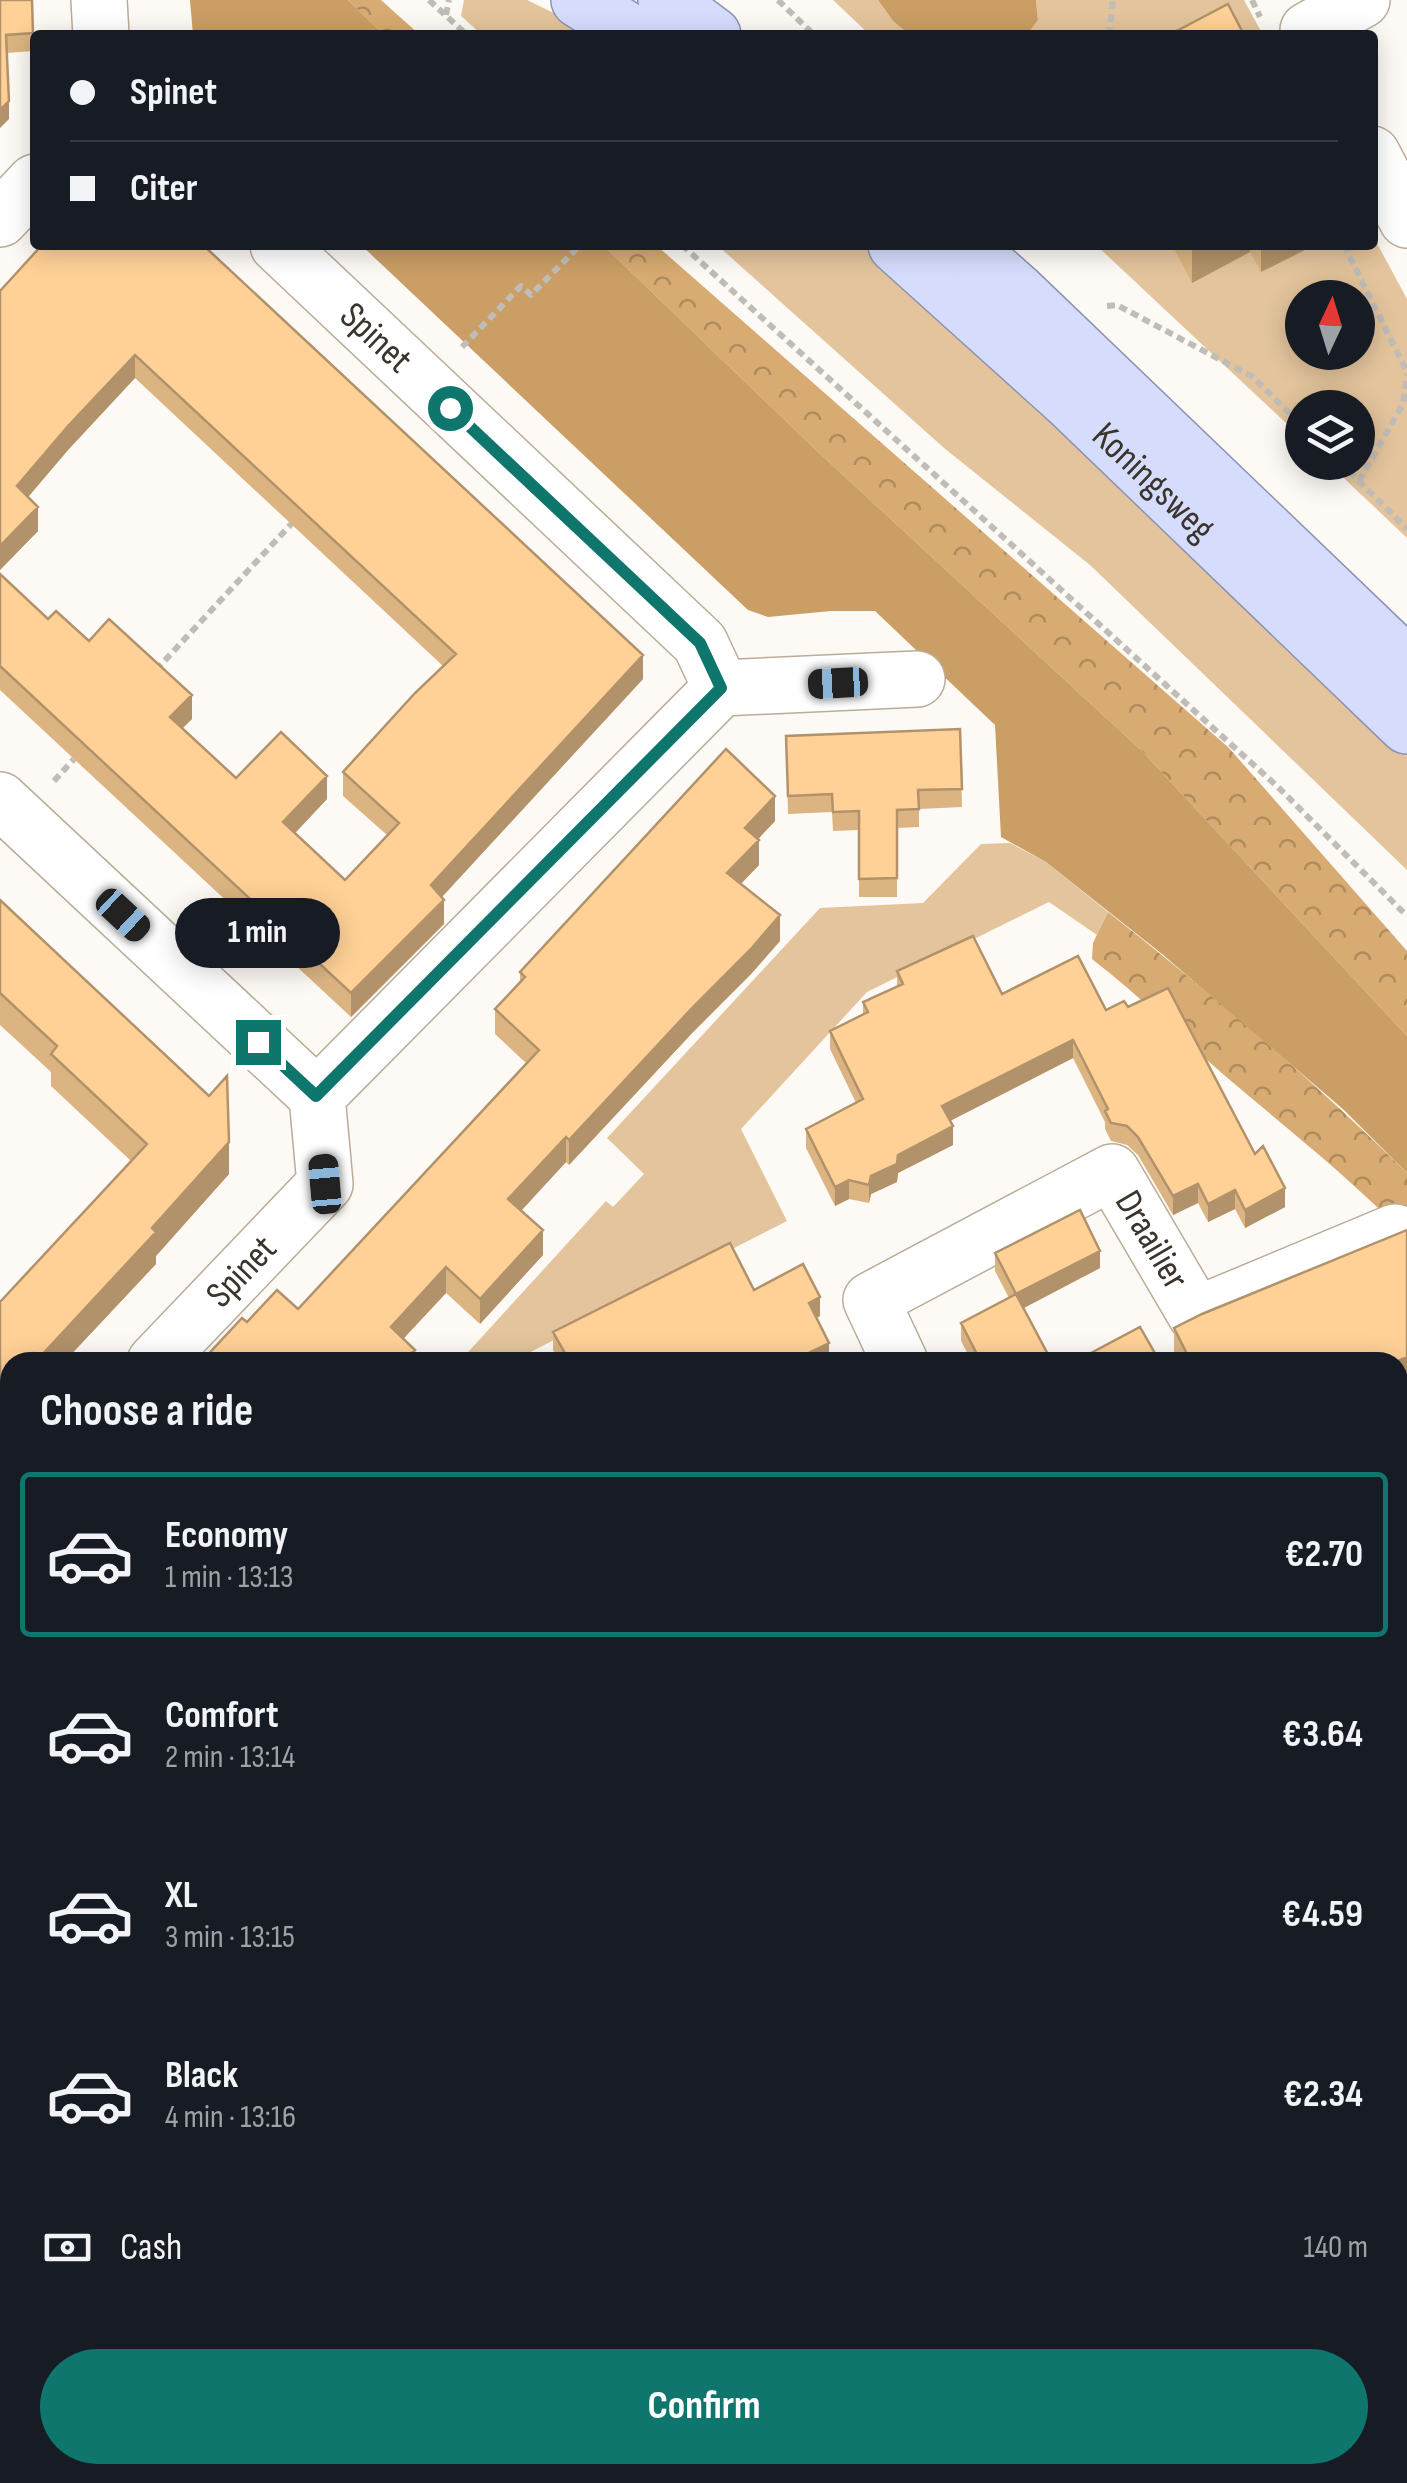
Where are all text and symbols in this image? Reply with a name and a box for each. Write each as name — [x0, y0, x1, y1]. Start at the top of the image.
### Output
text: Spinet — [130, 70, 217, 115]
text: Citer — [130, 166, 198, 211]
north arrow — [1285, 280, 1375, 370]
map controls — [1285, 280, 1375, 480]
street label: Spinet — [331, 293, 422, 382]
route start — [428, 386, 473, 431]
button: layers — [1285, 390, 1375, 480]
street label: Koningsweg — [1083, 413, 1224, 551]
car — [807, 666, 869, 700]
car — [91, 884, 155, 946]
callout: 1 min — [176, 897, 340, 967]
text: 1 min — [228, 913, 287, 952]
route end — [236, 1020, 281, 1065]
car — [307, 1153, 343, 1215]
street label: Draailier — [1105, 1183, 1198, 1297]
street label: Spinet — [197, 1226, 286, 1317]
text: Choose a ride — [40, 1384, 253, 1439]
icon: car — [45, 1510, 135, 1600]
text: Economy — [165, 1513, 288, 1558]
text: €2.70 — [1285, 1532, 1363, 1577]
text: 1 min · 13:13 — [165, 1558, 293, 1597]
icon: car — [45, 1690, 135, 1780]
text: Comfort — [165, 1693, 279, 1738]
text: €3.64 — [1282, 1712, 1363, 1757]
text: 2 min · 13:14 — [165, 1738, 295, 1777]
icon: car — [45, 1870, 135, 1960]
text: XL — [165, 1873, 198, 1918]
text: €4.59 — [1281, 1892, 1363, 1937]
text: 3 min · 13:15 — [165, 1918, 295, 1957]
icon: car — [45, 2050, 135, 2140]
text: Black — [165, 2053, 238, 2098]
text: €2.34 — [1283, 2072, 1363, 2117]
text: 4 min · 13:16 — [165, 2098, 296, 2137]
icon: cash — [40, 2220, 95, 2275]
text: Cash — [120, 2225, 182, 2270]
text: 140 m — [1304, 2228, 1368, 2267]
button: Confirm — [40, 2349, 1368, 2464]

